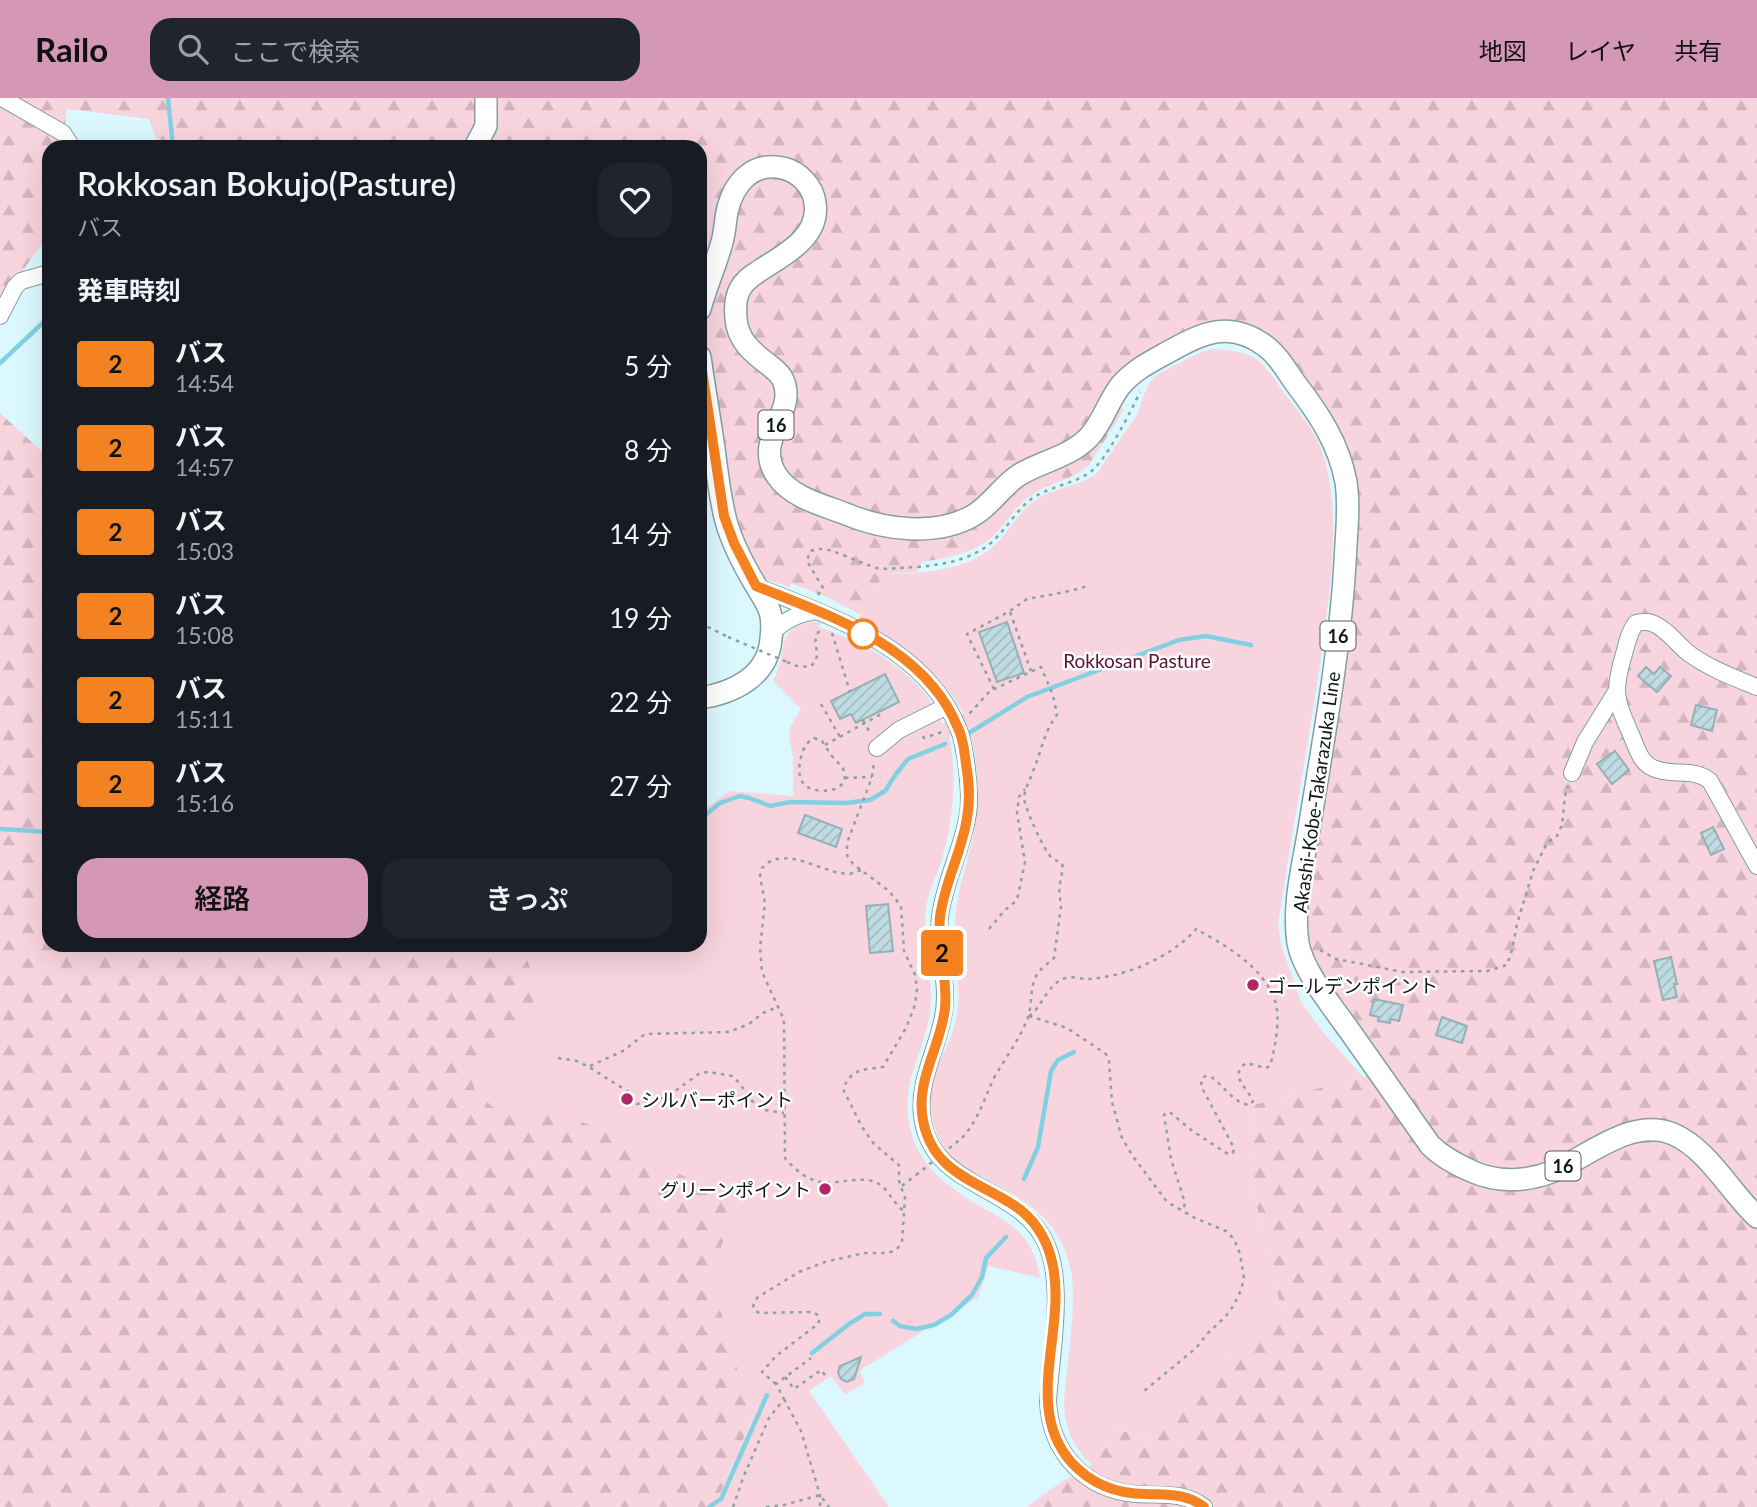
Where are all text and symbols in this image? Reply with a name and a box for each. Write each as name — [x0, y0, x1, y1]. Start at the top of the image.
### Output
search box — [150, 18, 640, 81]
text: Railo — [35, 29, 108, 69]
icon: search — [174, 30, 212, 68]
text: ここで検索 — [230, 35, 360, 67]
text: 地図 — [1479, 36, 1527, 65]
text: レイヤ — [1565, 36, 1636, 65]
text: 共有 — [1674, 36, 1722, 65]
text: Rokkosan Bokujo(Pasture) — [77, 163, 456, 203]
button: heart — [598, 163, 672, 237]
text: バス — [77, 213, 123, 241]
text: 発車時刻 — [77, 274, 181, 306]
text: バス — [175, 336, 227, 368]
text: 2 — [109, 349, 122, 378]
text: 5 分 — [624, 350, 672, 382]
text: 14:54 — [175, 369, 234, 397]
road number: 16 — [758, 410, 794, 440]
text: バス — [175, 420, 227, 452]
text: 2 — [109, 433, 122, 462]
text: 8 分 — [624, 434, 672, 466]
text: 14:57 — [175, 453, 234, 481]
text: バス — [175, 504, 227, 536]
text: 2 — [109, 517, 122, 546]
text: 14 分 — [609, 518, 672, 550]
text: 15:03 — [175, 537, 234, 565]
text: バス — [175, 588, 227, 620]
text: 2 — [109, 601, 122, 630]
text: 19 分 — [609, 602, 672, 634]
unlabelled marker — [848, 619, 878, 649]
text: 15:08 — [175, 621, 234, 649]
road number: 16 — [1320, 622, 1356, 650]
park label: Rokkosan Pasture — [1063, 649, 1211, 672]
street label: Akashi-Kobe-Takarazuka Line — [1288, 670, 1344, 914]
text: バス — [175, 672, 227, 704]
text: 2 — [109, 685, 122, 714]
text: 22 分 — [609, 686, 672, 718]
text: 15:11 — [175, 705, 234, 733]
text: バス — [175, 756, 227, 788]
text: 2 — [109, 769, 122, 798]
text: 27 分 — [609, 770, 672, 802]
text: 15:16 — [175, 789, 234, 817]
button: 経路 — [77, 858, 368, 938]
button: きっぷ — [382, 858, 672, 938]
line badge: 2 — [919, 930, 965, 976]
text: 2 — [935, 938, 949, 967]
place label: ゴールデンポイント — [1267, 974, 1438, 997]
marker: ゴールデンポイント — [1245, 977, 1261, 993]
place label: シルバーポイント — [641, 1088, 793, 1111]
marker: シルバーポイント — [619, 1091, 635, 1107]
road number: 16 — [1546, 1152, 1580, 1181]
place label: グリーンポイント — [660, 1178, 811, 1201]
marker: グリーンポイント — [817, 1181, 833, 1197]

